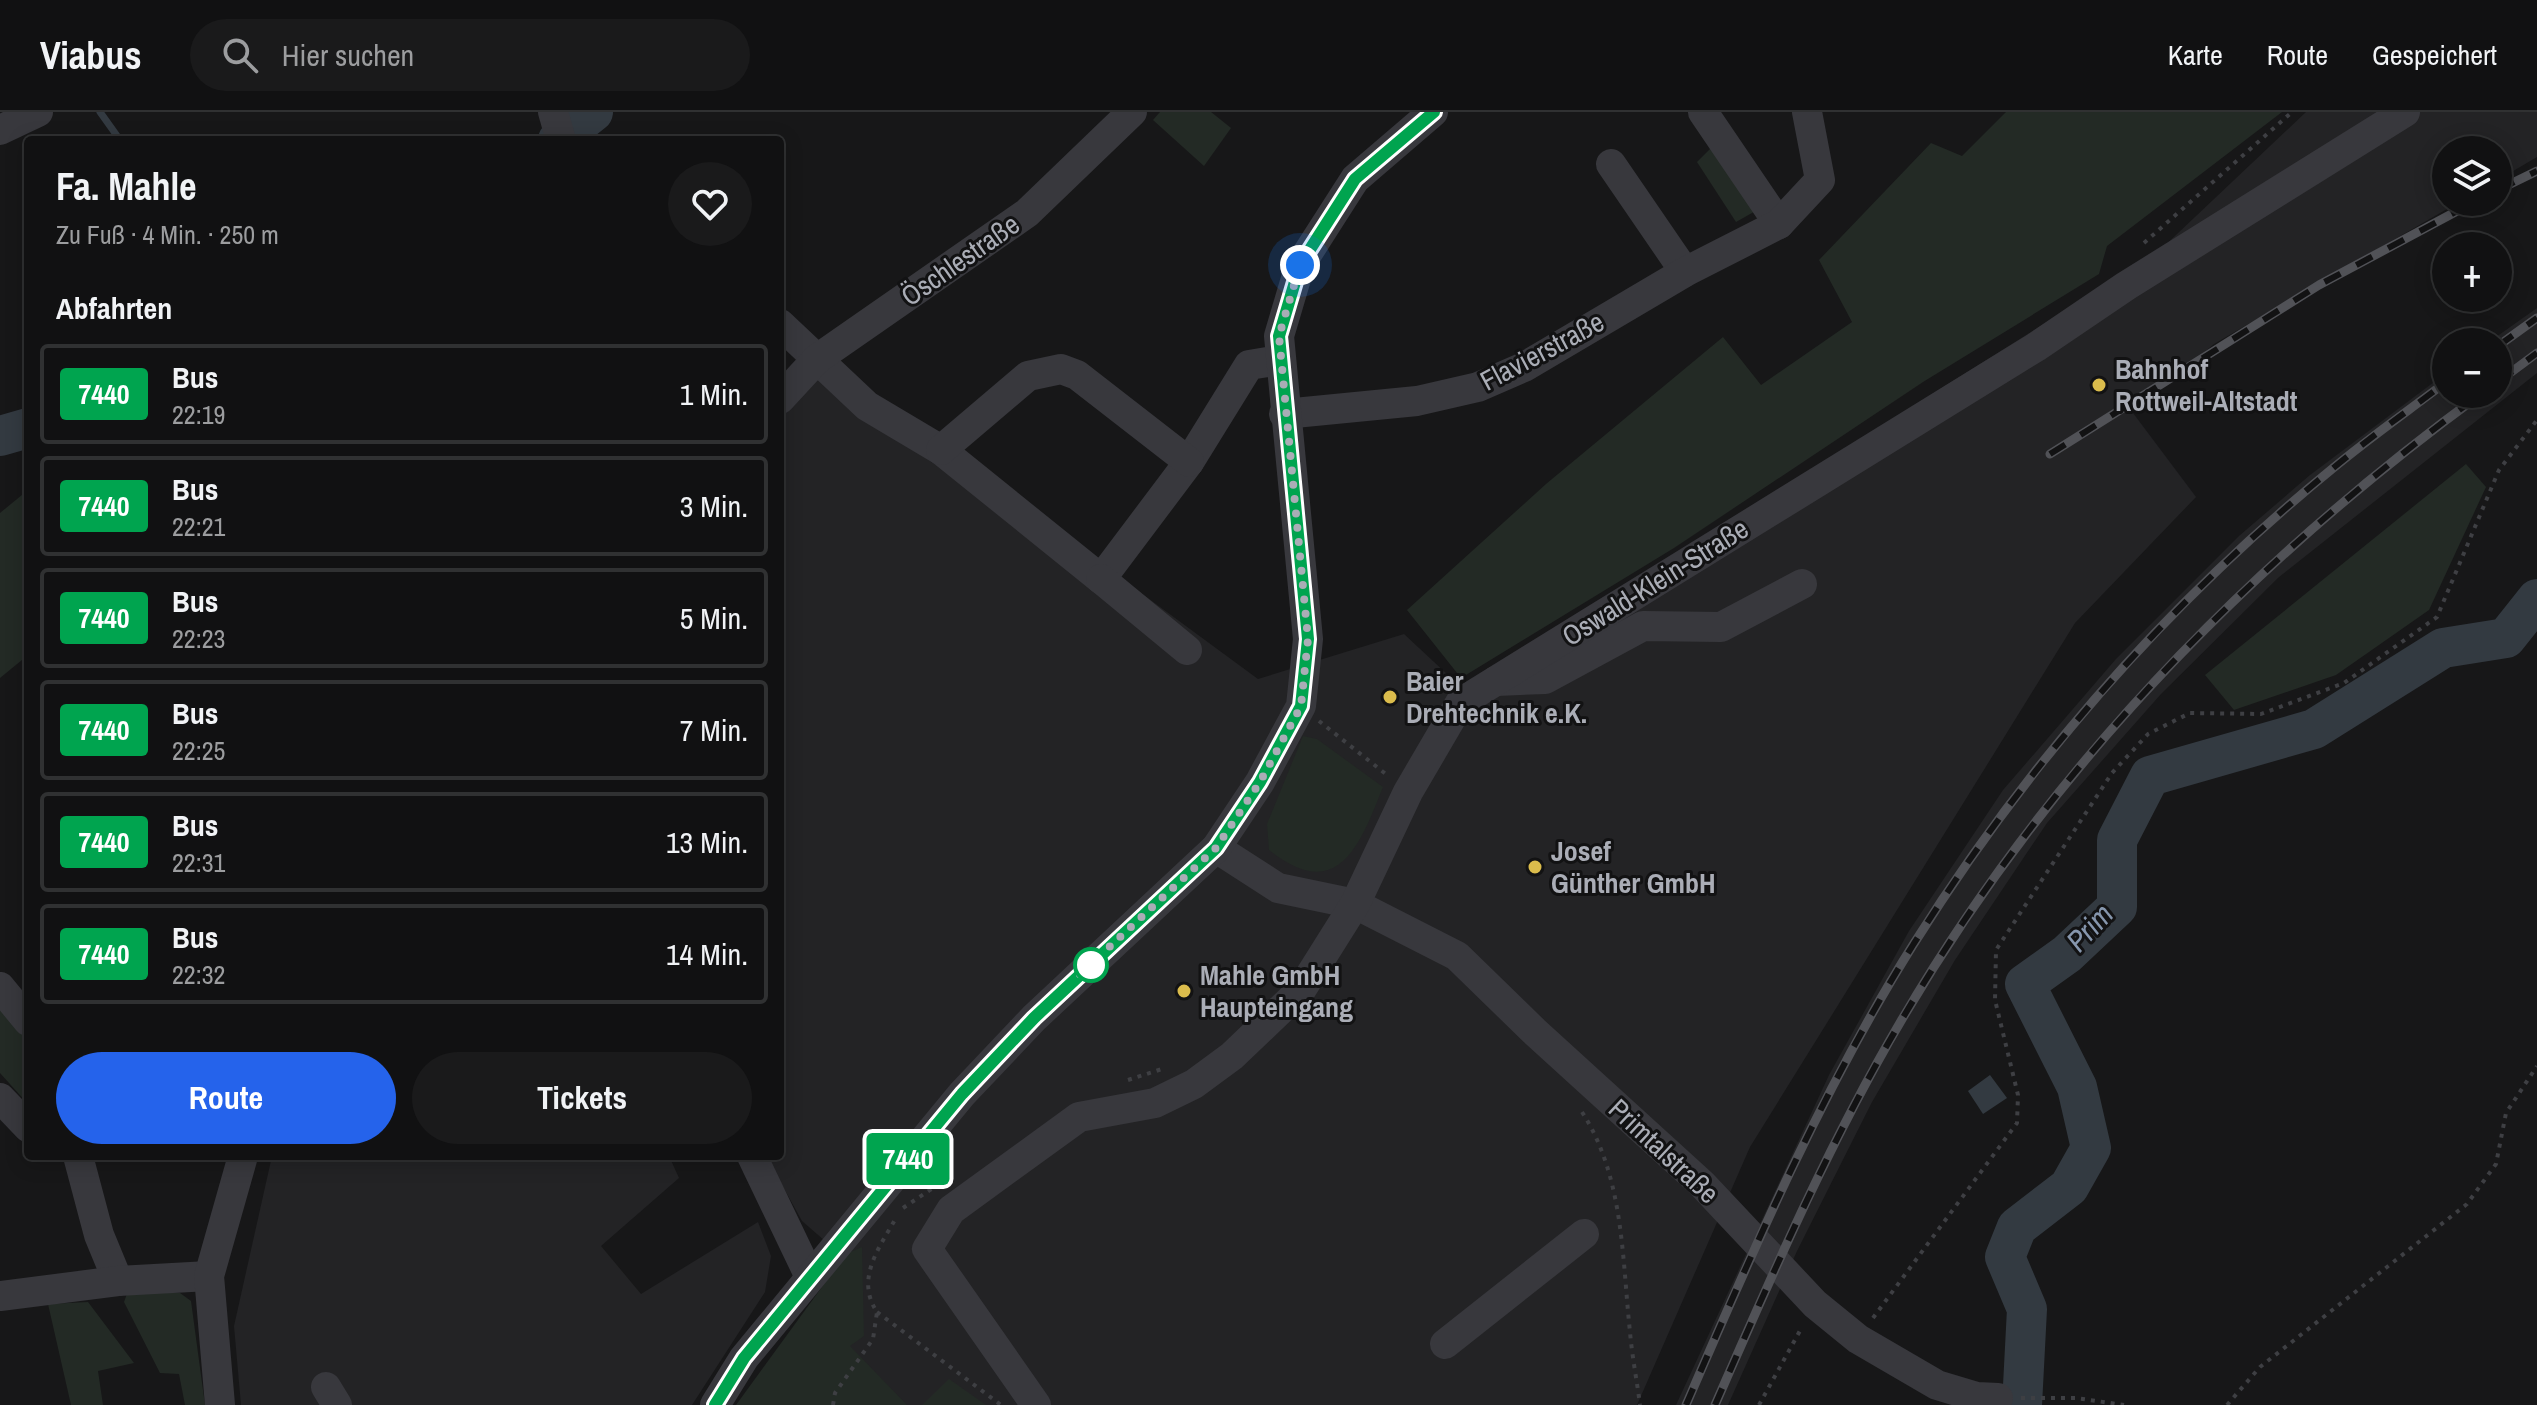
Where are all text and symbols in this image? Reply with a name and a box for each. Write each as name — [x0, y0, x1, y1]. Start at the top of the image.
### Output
search box — [190, 19, 750, 91]
text: Viabus — [40, 30, 142, 81]
icon: search — [218, 33, 262, 77]
text: Hier suchen — [282, 35, 414, 75]
text: Karte — [2168, 36, 2223, 74]
text: Route — [2267, 36, 2328, 74]
text: Gespeichert — [2372, 36, 2497, 74]
map controls — [2432, 136, 2512, 408]
button: layers — [2432, 136, 2512, 216]
text: Fa. Mahle — [56, 161, 197, 212]
button: heart — [668, 162, 752, 246]
street label: Öschlestraße — [893, 205, 1027, 315]
text: Zu Fuß · 4 Min. · 250 m — [56, 217, 279, 252]
button: + — [2432, 232, 2512, 312]
your location — [1280, 245, 1320, 285]
text: Abfahrten — [56, 288, 172, 328]
street label: Flavierstraße — [1473, 302, 1611, 400]
button: − — [2432, 328, 2512, 408]
place label: Bahnhof Rottweil-Altstadt — [2115, 350, 2298, 420]
text: Bus — [172, 357, 218, 397]
text: 1 Min. — [680, 374, 748, 414]
text: 7440 — [78, 375, 130, 413]
marker: Bahnhof Rottweil-Altstadt — [2090, 376, 2108, 394]
text: 22:19 — [172, 397, 225, 432]
text: Bus — [172, 469, 218, 509]
text: 3 Min. — [680, 486, 748, 526]
text: 7440 — [78, 487, 130, 525]
text: 22:21 — [172, 509, 225, 544]
street label: Oswald-Klein-Straße — [1555, 509, 1755, 655]
text: Bus — [172, 581, 218, 621]
text: 5 Min. — [680, 598, 748, 638]
text: 7440 — [78, 599, 130, 637]
text: 22:23 — [172, 621, 225, 656]
place label: Baier Drehtechnik e.K. — [1406, 662, 1587, 732]
marker: Baier Drehtechnik e.K. — [1381, 688, 1399, 706]
text: Bus — [172, 693, 218, 733]
text: 7 Min. — [680, 710, 748, 750]
text: 7440 — [78, 711, 130, 749]
text: 22:25 — [172, 733, 225, 768]
text: Bus — [172, 805, 218, 845]
text: 13 Min. — [666, 822, 748, 862]
text: 7440 — [78, 823, 130, 861]
place label: Josef Günther GmbH — [1551, 832, 1716, 902]
text: 22:31 — [172, 845, 225, 880]
marker: Josef Günther GmbH — [1526, 858, 1544, 876]
water label: Prim — [2057, 895, 2122, 960]
text: Bus — [172, 917, 218, 957]
text: 14 Min. — [666, 934, 748, 974]
text: 7440 — [78, 935, 130, 973]
unlabelled marker — [1074, 948, 1108, 982]
place label: Mahle GmbH Haupteingang — [1200, 956, 1353, 1026]
text: 22:32 — [172, 957, 225, 992]
marker: Mahle GmbH Haupteingang — [1175, 982, 1193, 1000]
button: Route — [56, 1052, 396, 1144]
button: Tickets — [412, 1052, 752, 1144]
street label: Primtalstraße — [1601, 1090, 1727, 1212]
line badge: 7440 — [852, 1133, 964, 1185]
text: 7440 — [882, 1140, 934, 1178]

